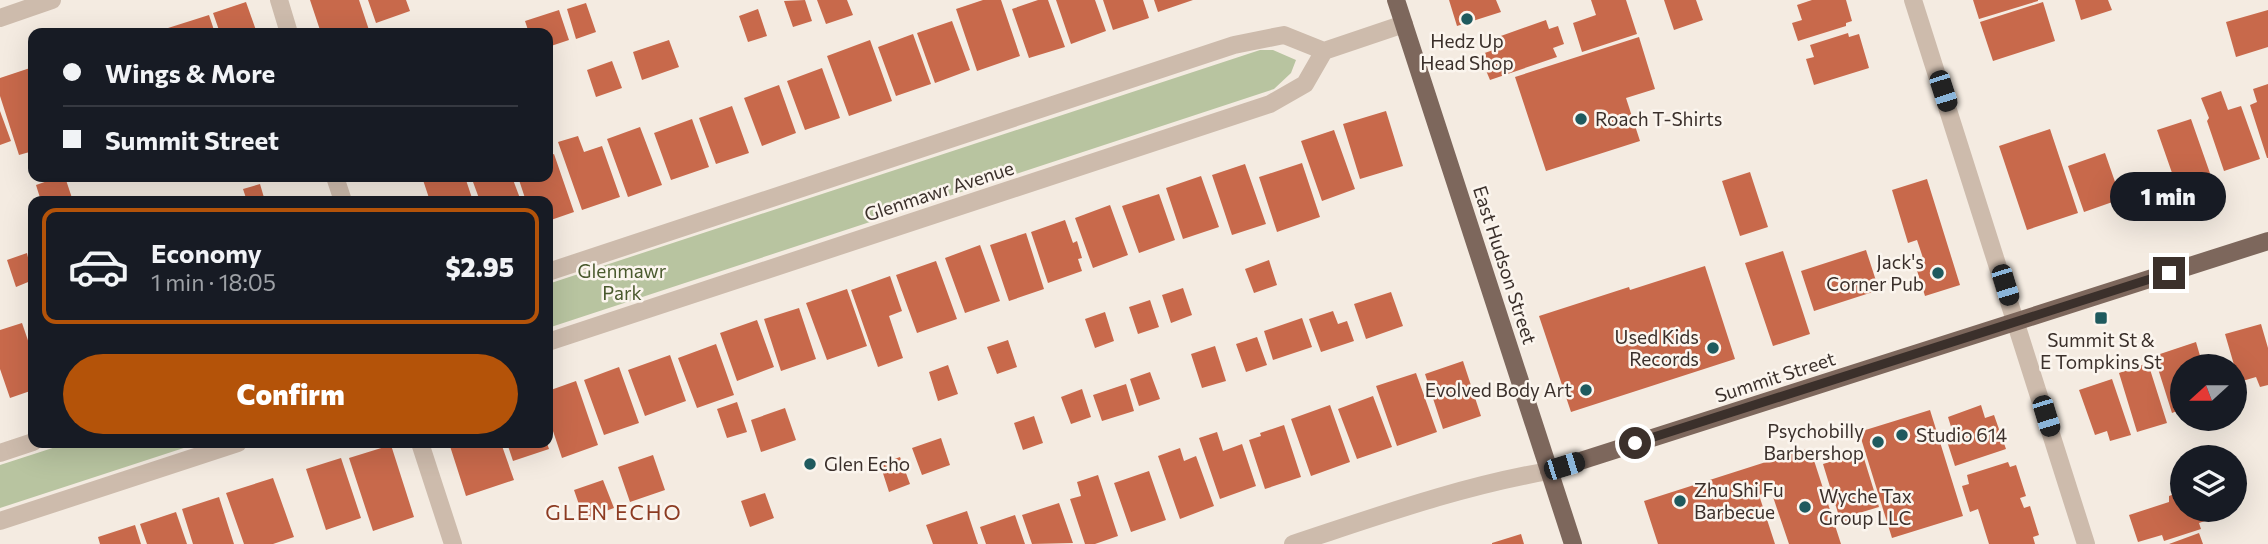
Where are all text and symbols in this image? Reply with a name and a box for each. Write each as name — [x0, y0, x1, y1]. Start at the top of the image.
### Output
marker: Hedz Up Head Shop — [1459, 11, 1475, 27]
place label: Hedz Up Head Shop — [1420, 29, 1514, 74]
text: Wings & More — [105, 57, 275, 88]
car — [1927, 68, 1960, 114]
place label: Roach T-Shirts — [1595, 107, 1722, 130]
marker: Roach T-Shirts — [1573, 111, 1589, 127]
text: Summit Street — [105, 124, 279, 155]
street label: Glenmawr Avenue — [861, 156, 1016, 226]
callout: 1 min — [2111, 172, 2227, 220]
text: 1 min — [2140, 182, 2196, 210]
street label: East Hudson Street — [1469, 183, 1542, 347]
icon: car — [67, 235, 130, 298]
text: Economy — [151, 237, 262, 268]
place label: Jack's Corner Pub — [1826, 250, 1924, 295]
text: $2.95 — [445, 251, 514, 282]
route end — [2153, 257, 2185, 289]
park label: Glenmawr Park — [578, 259, 667, 304]
car — [1989, 262, 2022, 308]
marker: Jack's Corner Pub — [1930, 265, 1946, 281]
text: 1 min · 18:05 — [151, 268, 276, 296]
marker: Summit St & E Tompkins St — [2093, 310, 2109, 326]
place label: Used Kids Records — [1615, 325, 1699, 370]
place label: Summit St & E Tompkins St — [2040, 328, 2162, 373]
marker: Used Kids Records — [1705, 340, 1721, 356]
street label: Summit Street — [1712, 346, 1838, 407]
button: Confirm — [63, 354, 518, 434]
north arrow — [2170, 354, 2247, 430]
map controls — [2170, 354, 2247, 522]
place label: Evolved Body Art — [1425, 378, 1572, 401]
marker: Evolved Body Art — [1578, 382, 1594, 398]
car — [2030, 393, 2063, 439]
place label: Psychobilly Barbershop — [1764, 419, 1864, 464]
place label: Studio 614 — [1916, 423, 2007, 446]
route start — [1619, 427, 1651, 459]
marker: Studio 614 — [1894, 427, 1910, 443]
marker: Psychobilly Barbershop — [1870, 434, 1886, 450]
button: layers — [2170, 445, 2247, 522]
car — [1541, 450, 1588, 482]
place label: Glen Echo — [824, 452, 910, 475]
marker: Glen Echo — [802, 456, 818, 472]
place label: Zhu Shi Fu Barbecue — [1694, 478, 1784, 523]
place label: Wyche Tax Group LLC — [1819, 484, 1912, 529]
marker: Zhu Shi Fu Barbecue — [1672, 493, 1688, 509]
district label: GLEN ECHO — [545, 499, 683, 524]
marker: Wyche Tax Group LLC — [1797, 499, 1813, 515]

